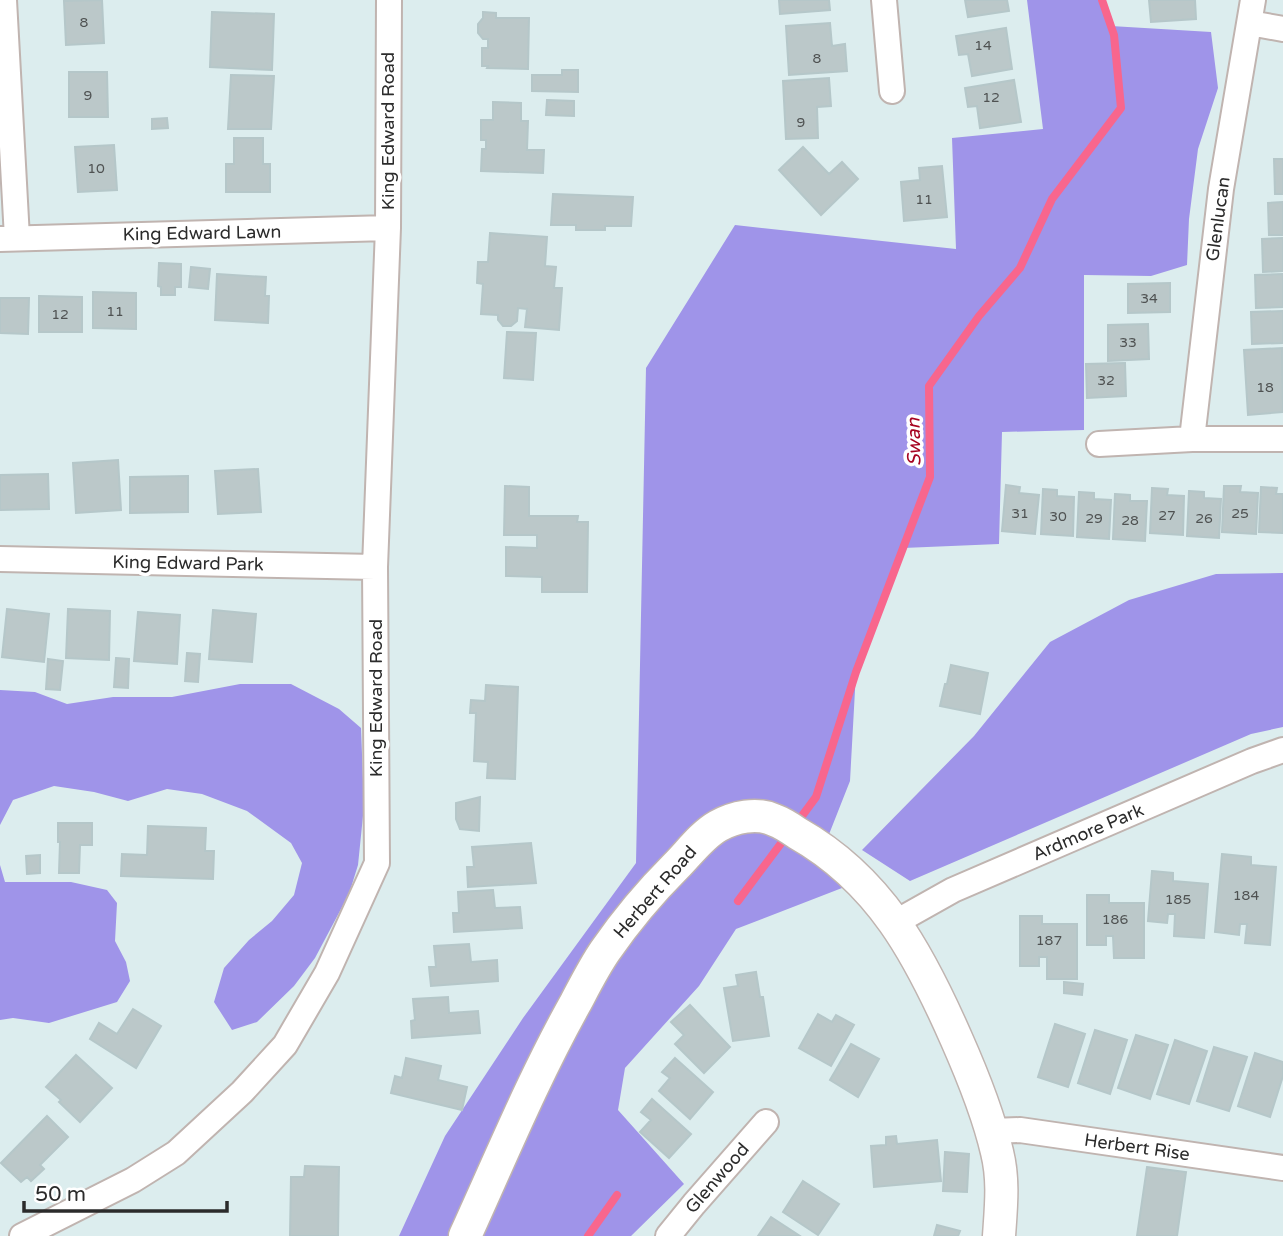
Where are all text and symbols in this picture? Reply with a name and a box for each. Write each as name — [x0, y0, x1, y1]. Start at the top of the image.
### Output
house number: 8 — [80, 14, 89, 31]
house number: 14 — [974, 37, 992, 54]
house number: 8 — [813, 50, 822, 67]
street label: King Edward Road — [377, 52, 399, 210]
house number: 9 — [84, 87, 92, 104]
house number: 12 — [982, 89, 1000, 106]
house number: 9 — [797, 114, 805, 131]
house number: 10 — [87, 160, 105, 177]
street label: Glenlucan — [1201, 175, 1235, 263]
house number: 11 — [915, 191, 933, 208]
street label: King Edward Lawn — [123, 221, 281, 245]
house number: 34 — [1140, 290, 1158, 307]
house number: 11 — [106, 303, 124, 320]
house number: 12 — [51, 306, 69, 323]
house number: 33 — [1119, 334, 1137, 351]
house number: 32 — [1097, 372, 1115, 389]
house number: 18 — [1256, 379, 1274, 396]
water label: Swan — [903, 417, 925, 466]
house number: 31 — [1011, 505, 1029, 522]
house number: 25 — [1231, 505, 1249, 522]
house number: 27 — [1158, 507, 1176, 524]
house number: 30 — [1049, 508, 1067, 525]
house number: 29 — [1085, 510, 1103, 527]
house number: 26 — [1195, 510, 1213, 527]
house number: 28 — [1121, 512, 1139, 529]
street label: King Edward Park — [112, 551, 264, 575]
street label: King Edward Road — [365, 619, 387, 777]
street label: Ardmore Park — [1029, 799, 1147, 865]
street label: Herbert Road — [609, 841, 701, 943]
house number: 184 — [1233, 887, 1259, 904]
house number: 185 — [1165, 891, 1191, 908]
house number: 186 — [1102, 911, 1128, 928]
house number: 187 — [1036, 932, 1062, 949]
street label: Herbert Rise — [1083, 1129, 1191, 1165]
street label: Glenwood — [680, 1138, 754, 1218]
scale bar — [24, 1170, 228, 1214]
text: 50 m — [35, 1182, 86, 1207]

